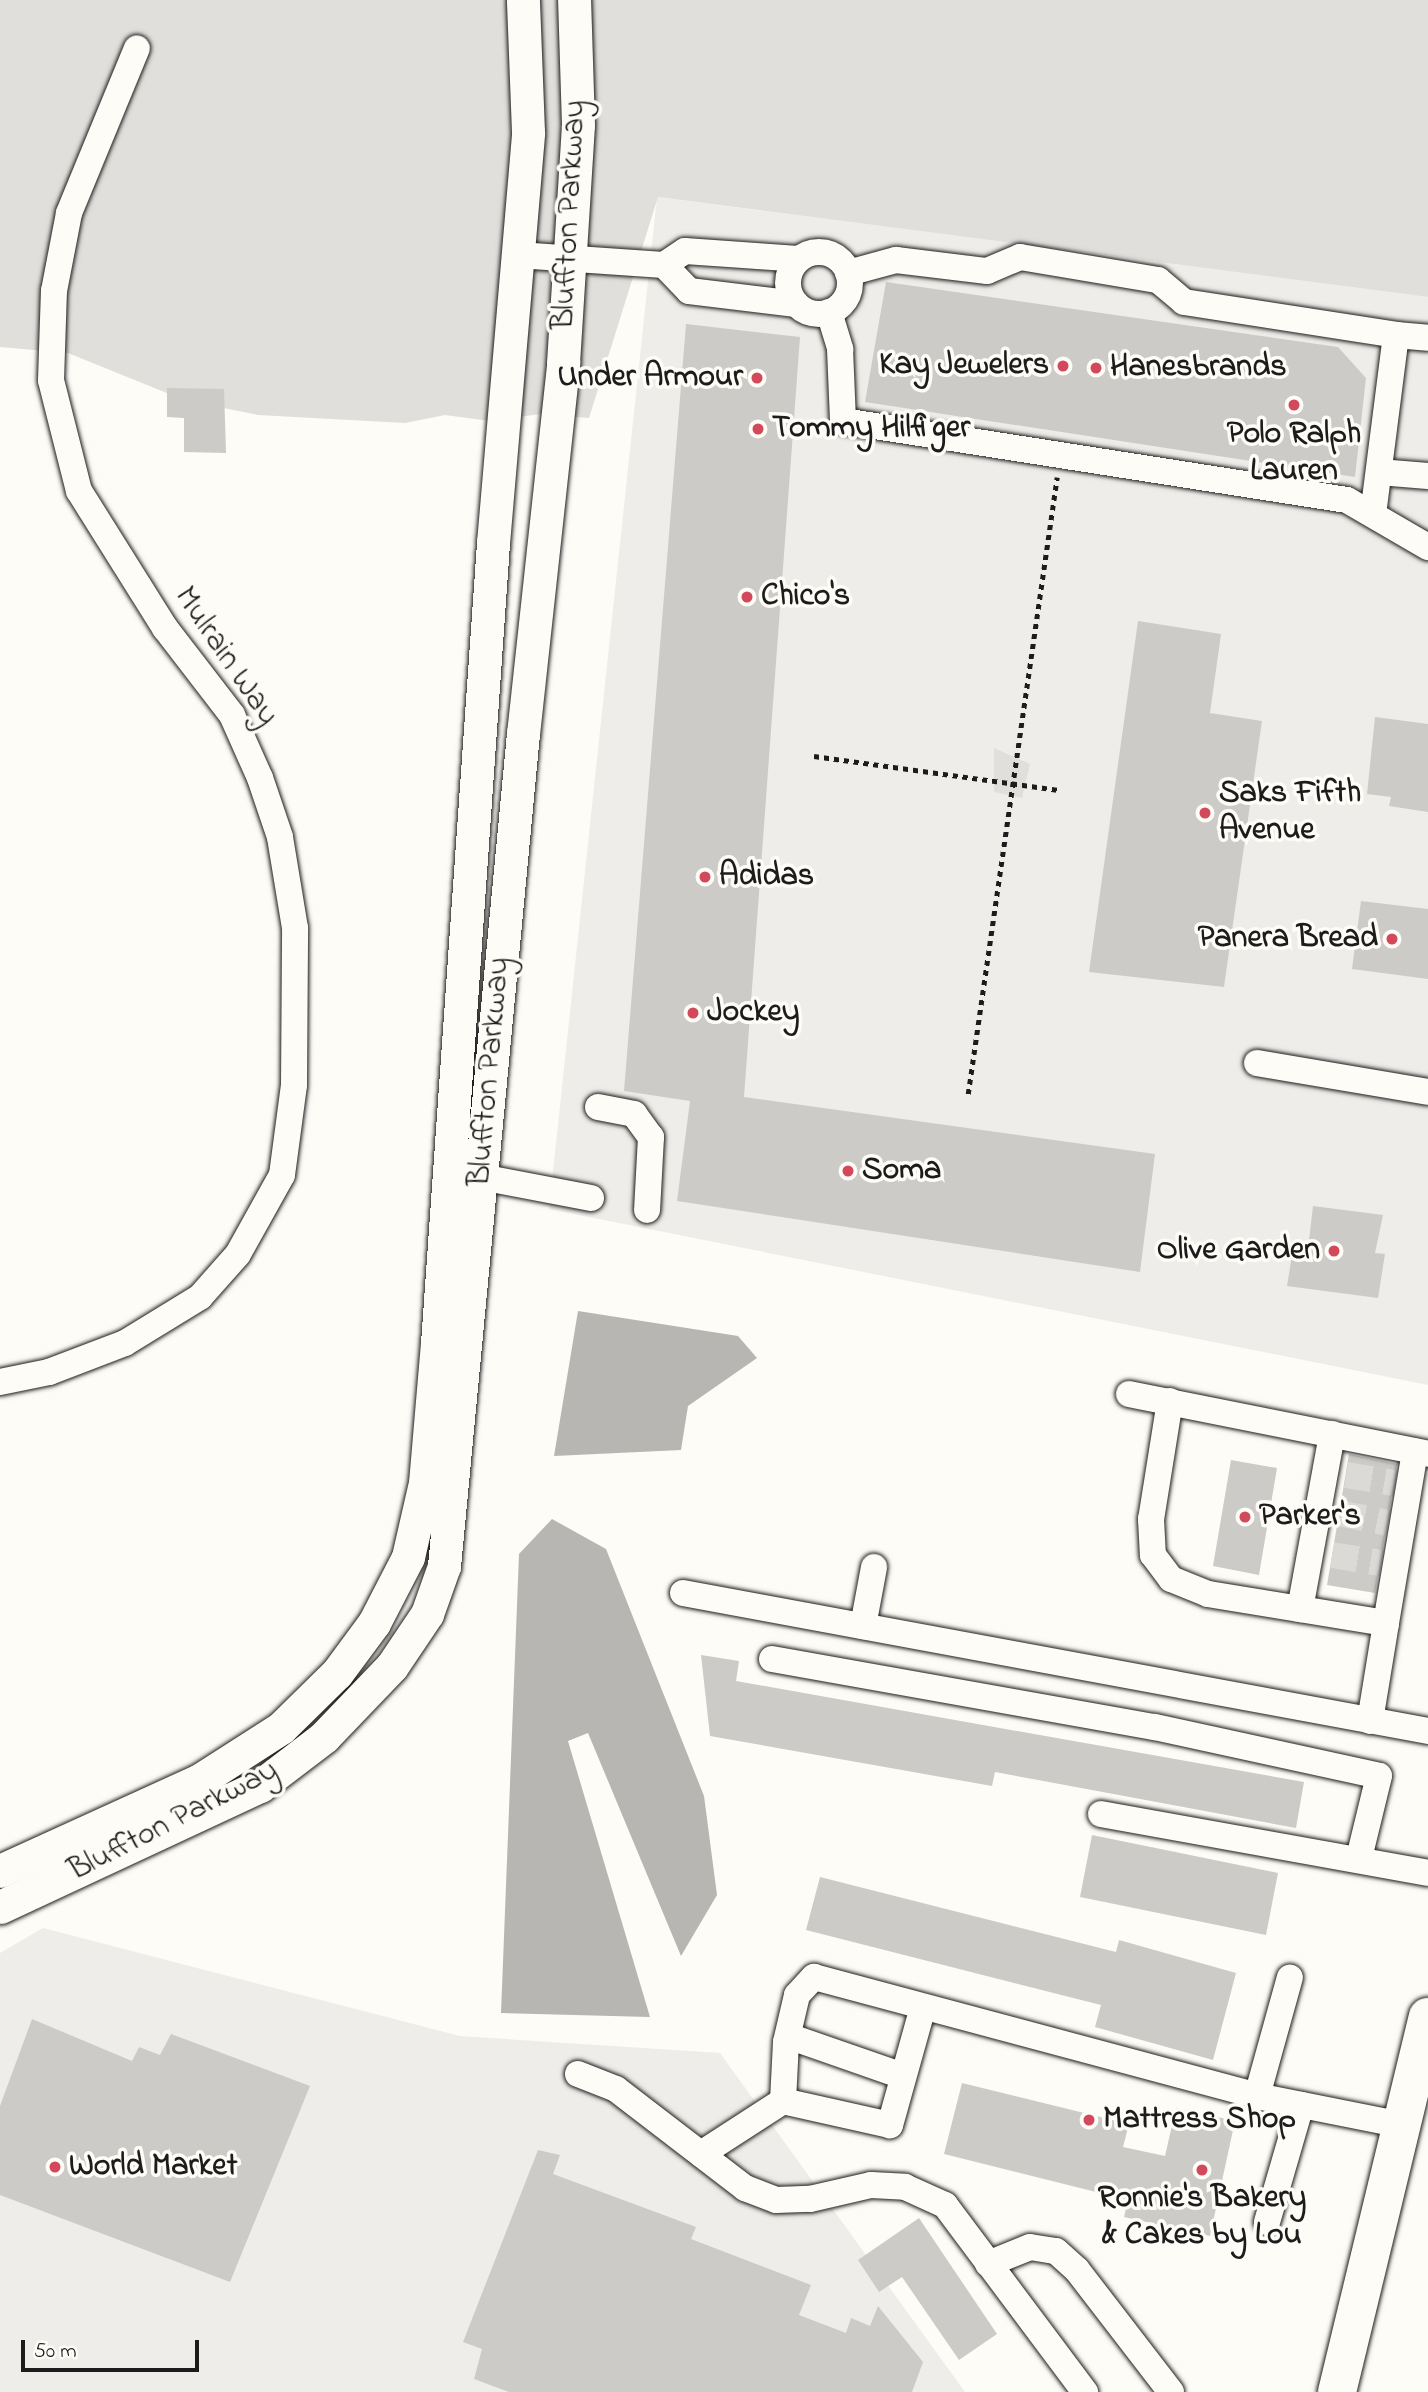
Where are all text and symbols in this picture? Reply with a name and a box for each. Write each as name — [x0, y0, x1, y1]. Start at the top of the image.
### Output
street label: Bluffton Parkway — [546, 99, 596, 331]
place label: Kay Jewelers — [879, 347, 1049, 385]
place label: Hanesbrands — [1110, 349, 1286, 387]
marker: Kay Jewelers — [1055, 358, 1071, 374]
place label: Under Armour — [558, 359, 743, 397]
marker: Hanesbrands — [1088, 360, 1104, 376]
marker: Under Armour — [749, 370, 765, 386]
marker: Polo Ralph Lauren — [1286, 397, 1302, 413]
place label: Tommy Hilfiger — [772, 410, 970, 448]
place label: Polo Ralph Lauren — [1227, 417, 1361, 492]
marker: Tommy Hilfiger — [750, 421, 766, 437]
place label: Chico's — [761, 578, 850, 616]
street label: Mulrain Way — [164, 580, 286, 734]
marker: Chico's — [739, 589, 755, 605]
place label: Saks Fifth Avenue — [1219, 776, 1361, 851]
marker: Saks Fifth Avenue — [1197, 805, 1213, 821]
place label: Adidas — [719, 858, 814, 896]
marker: Adidas — [697, 869, 713, 885]
place label: Panera Bread — [1198, 920, 1378, 958]
marker: Panera Bread — [1384, 931, 1400, 947]
street label: Bluffton Parkway — [462, 956, 520, 1188]
place label: Jockey — [707, 994, 800, 1032]
marker: Jockey — [685, 1005, 701, 1021]
place label: Soma — [862, 1152, 941, 1190]
marker: Soma — [840, 1163, 856, 1179]
place label: Olive Garden — [1157, 1232, 1320, 1270]
marker: Olive Garden — [1326, 1243, 1342, 1259]
place label: Parker's — [1259, 1498, 1361, 1536]
marker: Parker's — [1237, 1509, 1253, 1525]
street label: Bluffton Parkway — [63, 1753, 285, 1891]
place label: Mattress Shop — [1103, 2101, 1296, 2139]
marker: Mattress Shop — [1081, 2112, 1097, 2128]
place label: World Market — [69, 2148, 237, 2186]
marker: World Market — [47, 2159, 63, 2175]
marker: Ronnie's Bakery & Cakes by Lou — [1194, 2162, 1210, 2178]
place label: Ronnie's Bakery & Cakes by Lou — [1098, 2181, 1306, 2256]
scale bar — [24, 2326, 203, 2370]
text: 50 m — [34, 2337, 77, 2367]

